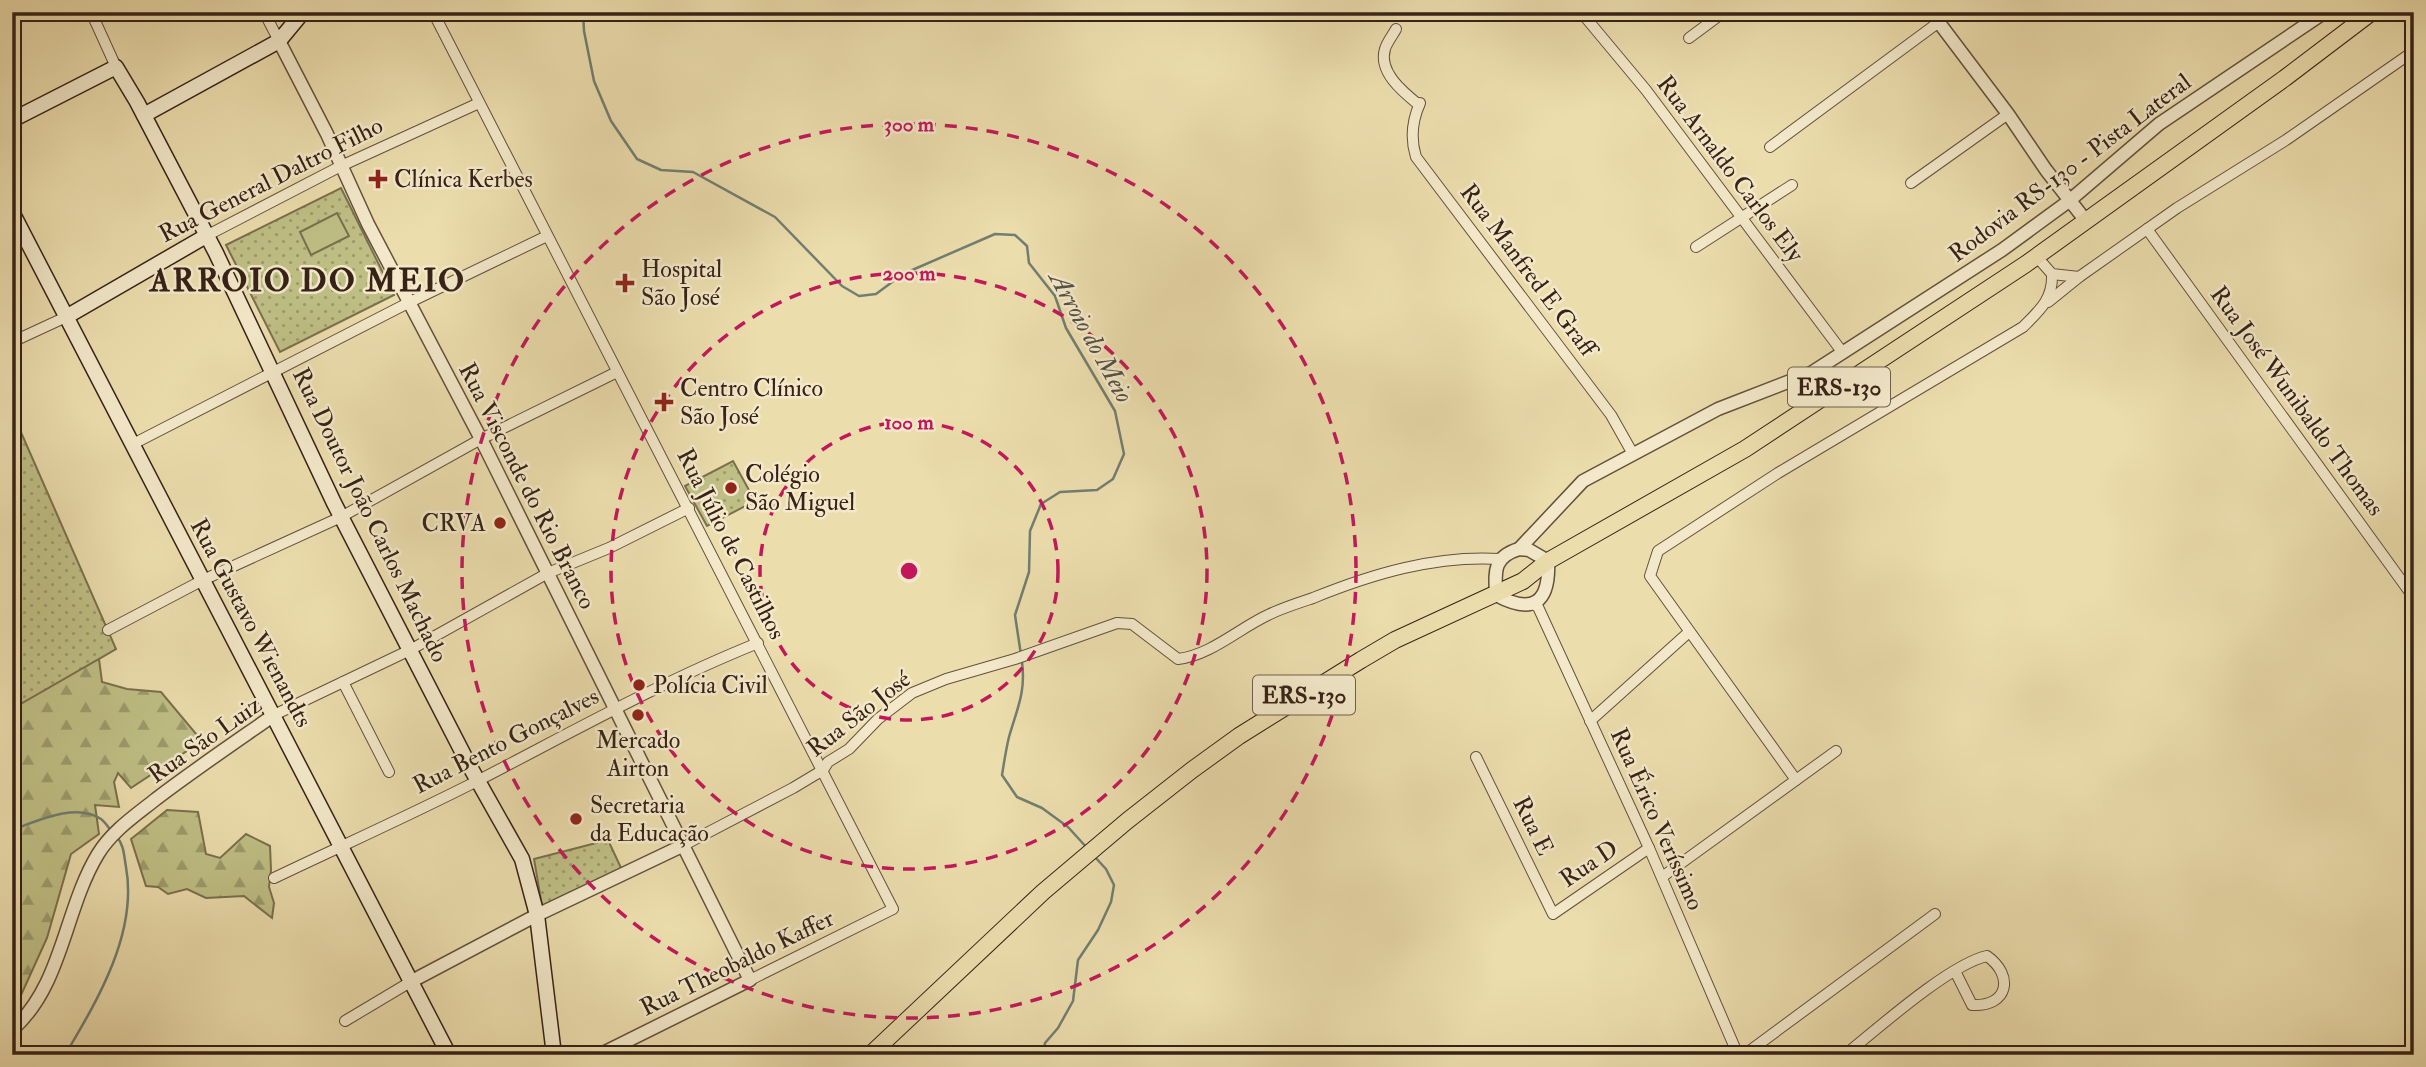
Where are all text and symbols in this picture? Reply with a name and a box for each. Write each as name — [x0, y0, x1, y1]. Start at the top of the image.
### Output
street label: Rodovia RS-130 - Pista Lateral — [1943, 67, 2197, 269]
street label: Rua Arnaldo Carlos Ely — [1650, 69, 1811, 269]
street label: Rua General Daltro Filho — [154, 110, 388, 250]
text: 300 m — [884, 111, 935, 138]
place label: Clínica Kerbes — [394, 164, 533, 195]
marker: Clínica Kerbes — [368, 169, 388, 189]
street label: Rua Manfred E Graff — [1453, 178, 1606, 366]
place label: Hospital São José — [641, 254, 722, 313]
text: 200 m — [883, 260, 936, 287]
district label: ARROIO DO MEIO — [148, 261, 466, 301]
water label: Arroio do Meio — [1040, 263, 1140, 408]
marker: Hospital São José — [615, 273, 635, 293]
street label: Rua José Wunibaldo Thomas — [2203, 280, 2391, 522]
street label: Rua Visconde do Rio Branco — [451, 358, 603, 614]
street label: Rua Doutor João Carlos Machado — [285, 363, 455, 667]
road number: ERS-130 — [1788, 368, 1890, 406]
place label: Centro Clínico São José — [680, 373, 823, 432]
marker: Centro Clínico São José — [654, 392, 674, 412]
text: 100 m — [884, 409, 935, 436]
street label: Rua Júlio de Castilhos — [669, 443, 793, 645]
place label: Colégio São Miguel — [745, 459, 855, 518]
marker: Colégio São Miguel — [723, 480, 739, 496]
place label: CRVA — [421, 508, 486, 539]
street label: Rua Gustavo Wienandts — [183, 513, 319, 733]
marker: CRVA — [492, 515, 508, 531]
centre of rings — [897, 559, 921, 583]
street label: Rua São José — [801, 663, 918, 764]
place label: Polícia Civil — [653, 670, 768, 701]
road number: ERS-130 — [1253, 676, 1355, 715]
marker: Polícia Civil — [631, 677, 647, 693]
street label: Rua Bento Gonçalves — [408, 681, 604, 801]
street label: Rua São Luiz — [142, 689, 268, 791]
marker: Mercado Airton — [630, 707, 646, 723]
street label: Rua Érico Veríssimo — [1603, 723, 1712, 915]
place label: Mercado Airton — [596, 725, 680, 784]
place label: Secretaria da Educação — [590, 790, 709, 849]
street label: Rua E — [1506, 792, 1560, 860]
marker: Secretaria da Educação — [568, 811, 584, 827]
street label: Rua D — [1554, 833, 1624, 895]
street label: Rua Theobaldo Kaffer — [635, 903, 839, 1023]

